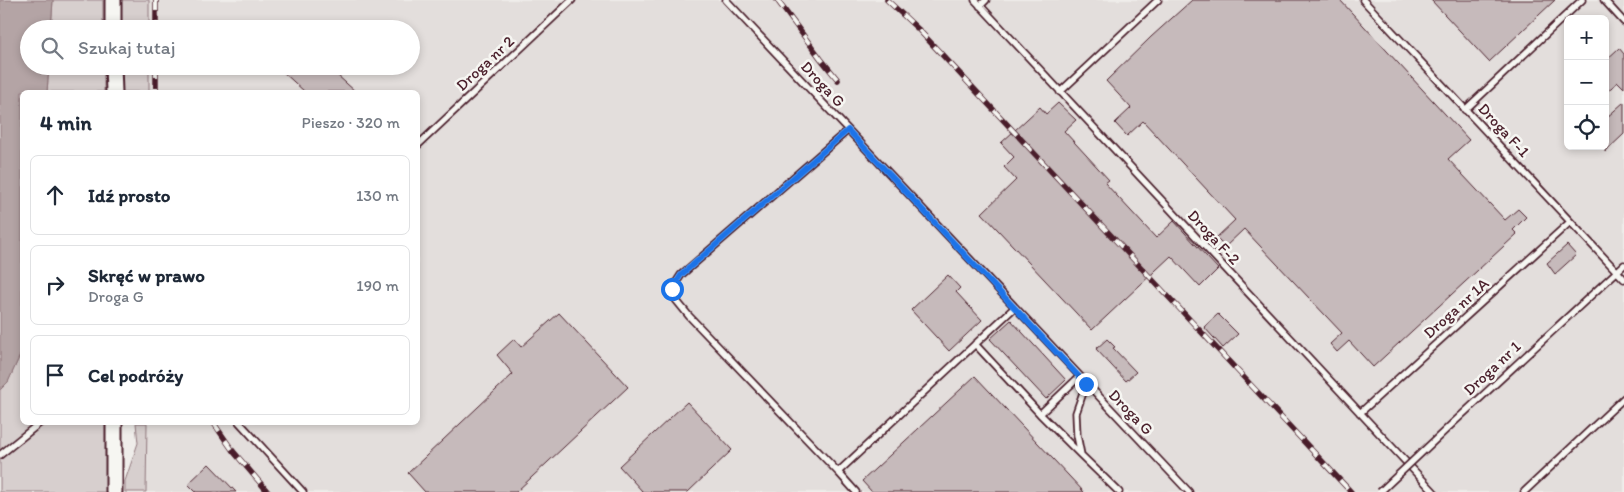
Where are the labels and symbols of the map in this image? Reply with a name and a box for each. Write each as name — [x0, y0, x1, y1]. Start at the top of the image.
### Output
street label: Droga nr 2 — [452, 31, 518, 95]
street label: Droga G — [797, 57, 849, 111]
street label: Droga F-1 — [1474, 99, 1534, 161]
street label: Droga F-2 — [1184, 206, 1244, 269]
street label: Droga nr 1A — [1419, 274, 1493, 342]
route start — [661, 278, 684, 301]
street label: Droga nr 1 — [1459, 336, 1525, 399]
route end — [1075, 373, 1098, 396]
street label: Droga G — [1105, 385, 1157, 439]

